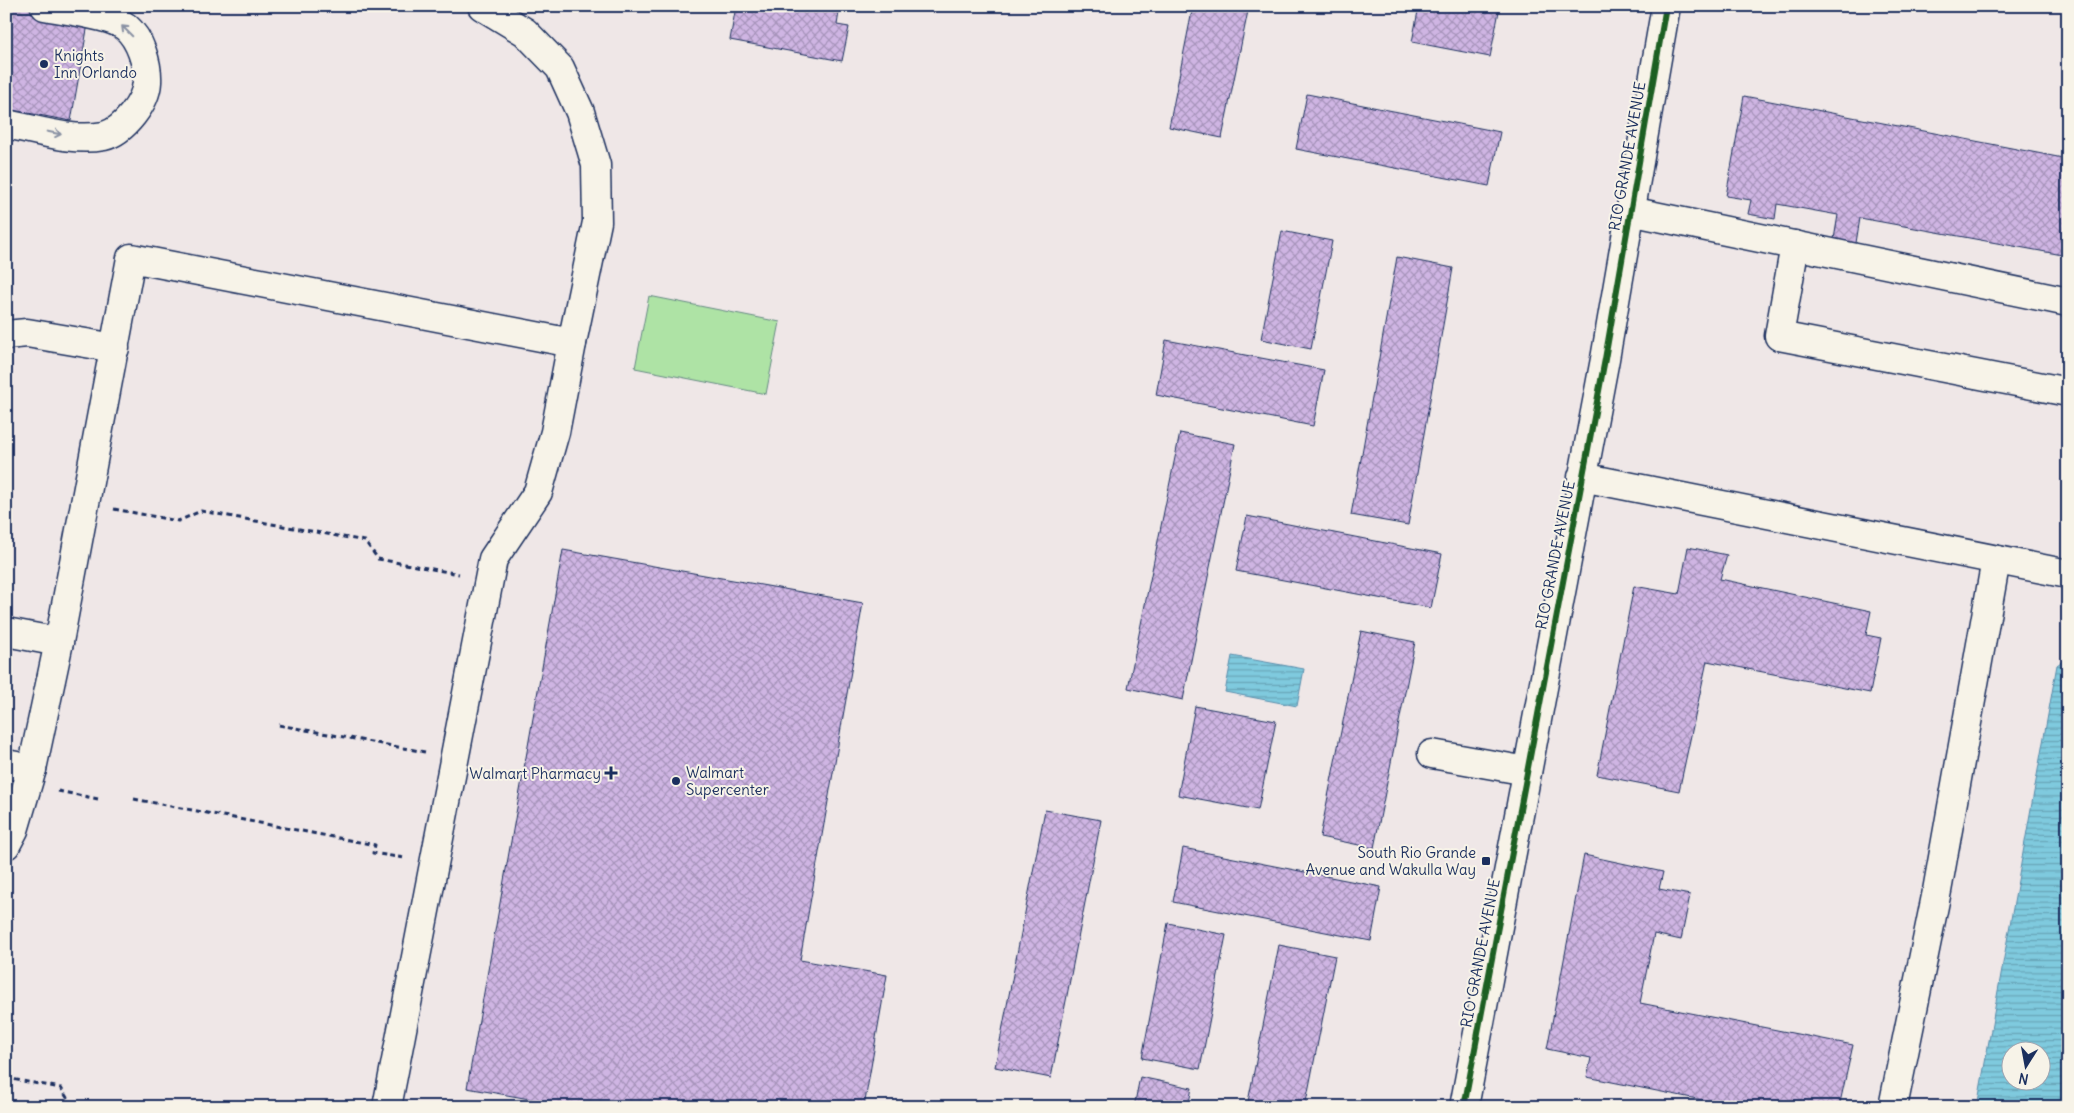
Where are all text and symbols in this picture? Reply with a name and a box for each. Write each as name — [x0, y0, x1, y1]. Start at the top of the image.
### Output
one-way arrow — [121, 25, 133, 37]
place label: Knights Inn Orlando — [54, 46, 137, 82]
marker: Knights Inn Orlando — [38, 58, 50, 70]
street label: RIO GRANDE AVENUE — [1605, 80, 1650, 232]
one-way arrow — [46, 129, 62, 138]
street label: RIO GRANDE AVENUE — [1531, 479, 1579, 631]
place label: Walmart Supercenter — [686, 763, 769, 799]
place label: Walmart Pharmacy — [469, 764, 601, 783]
marker: Walmart Pharmacy — [605, 767, 617, 779]
marker: Walmart Supercenter — [670, 775, 682, 787]
place label: South Rio Grande Avenue and Wakulla Way — [1305, 843, 1476, 879]
marker: South Rio Grande Avenue and Wakulla Way — [1480, 855, 1492, 867]
street label: RIO GRANDE AVENUE — [1456, 877, 1504, 1029]
north arrow — [2002, 1040, 2052, 1090]
text: N — [2017, 1069, 2030, 1089]

